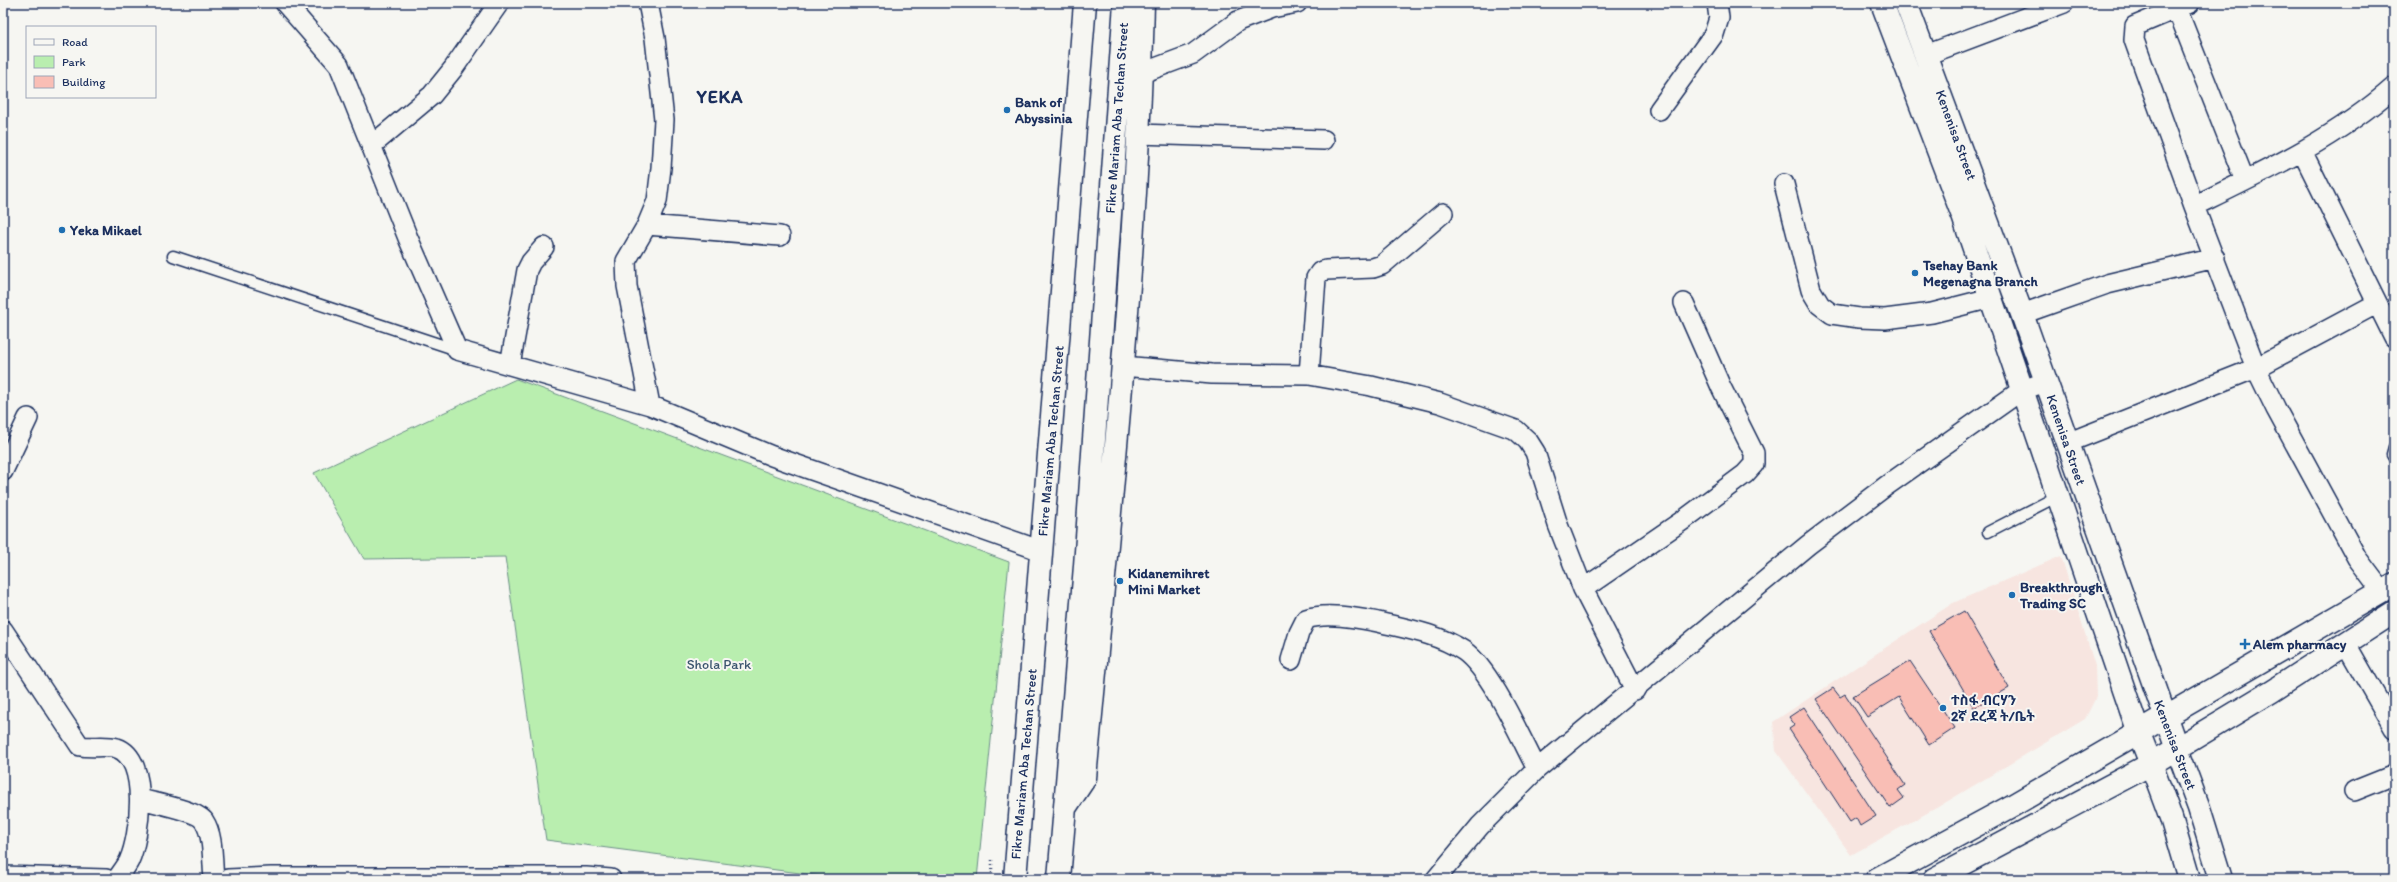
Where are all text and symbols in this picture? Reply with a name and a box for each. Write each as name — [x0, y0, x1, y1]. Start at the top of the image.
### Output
street label: Fikre Mariam Aba Techan Street — [1102, 22, 1132, 214]
legend — [26, 26, 156, 98]
text: Road — [62, 35, 88, 49]
text: Park — [62, 55, 86, 69]
text: Building — [62, 75, 106, 89]
district label: YEKA — [695, 86, 744, 108]
street label: Kenenisa Street — [1932, 87, 1980, 183]
place label: Bank of Abyssinia — [1014, 94, 1073, 127]
marker: Bank of Abyssinia — [1002, 105, 1012, 115]
place label: Yeka Mikael — [69, 222, 143, 239]
marker: Yeka Mikael — [57, 225, 67, 235]
place label: Tsehay Bank Megenagna Branch — [1922, 257, 2038, 290]
marker: Tsehay Bank Megenagna Branch — [1910, 268, 1920, 278]
street label: Fikre Mariam Aba Techan Street — [1034, 345, 1068, 537]
street label: Kenenisa Street — [2043, 392, 2089, 488]
place label: Kidanemihret Mini Market — [1128, 565, 1210, 598]
marker: Kidanemihret Mini Market — [1115, 576, 1125, 586]
place label: Breakthrough Trading SC — [2019, 579, 2103, 612]
marker: Breakthrough Trading SC — [2007, 590, 2017, 600]
place label: Alem pharmacy — [2252, 636, 2347, 653]
marker: Alem pharmacy — [2240, 639, 2250, 649]
park label: Shola Park — [687, 656, 752, 673]
street label: Fikre Mariam Aba Techan Street — [1007, 668, 1041, 860]
place label: ተስፋ ብርሃን 2ኛ ደረጃ ት/ቤት — [1951, 692, 2035, 725]
street label: Kenenisa Street — [2150, 698, 2200, 792]
marker: ተስፋ ብርሃን 2ኛ ደረጃ ት/ቤት — [1938, 703, 1948, 713]

